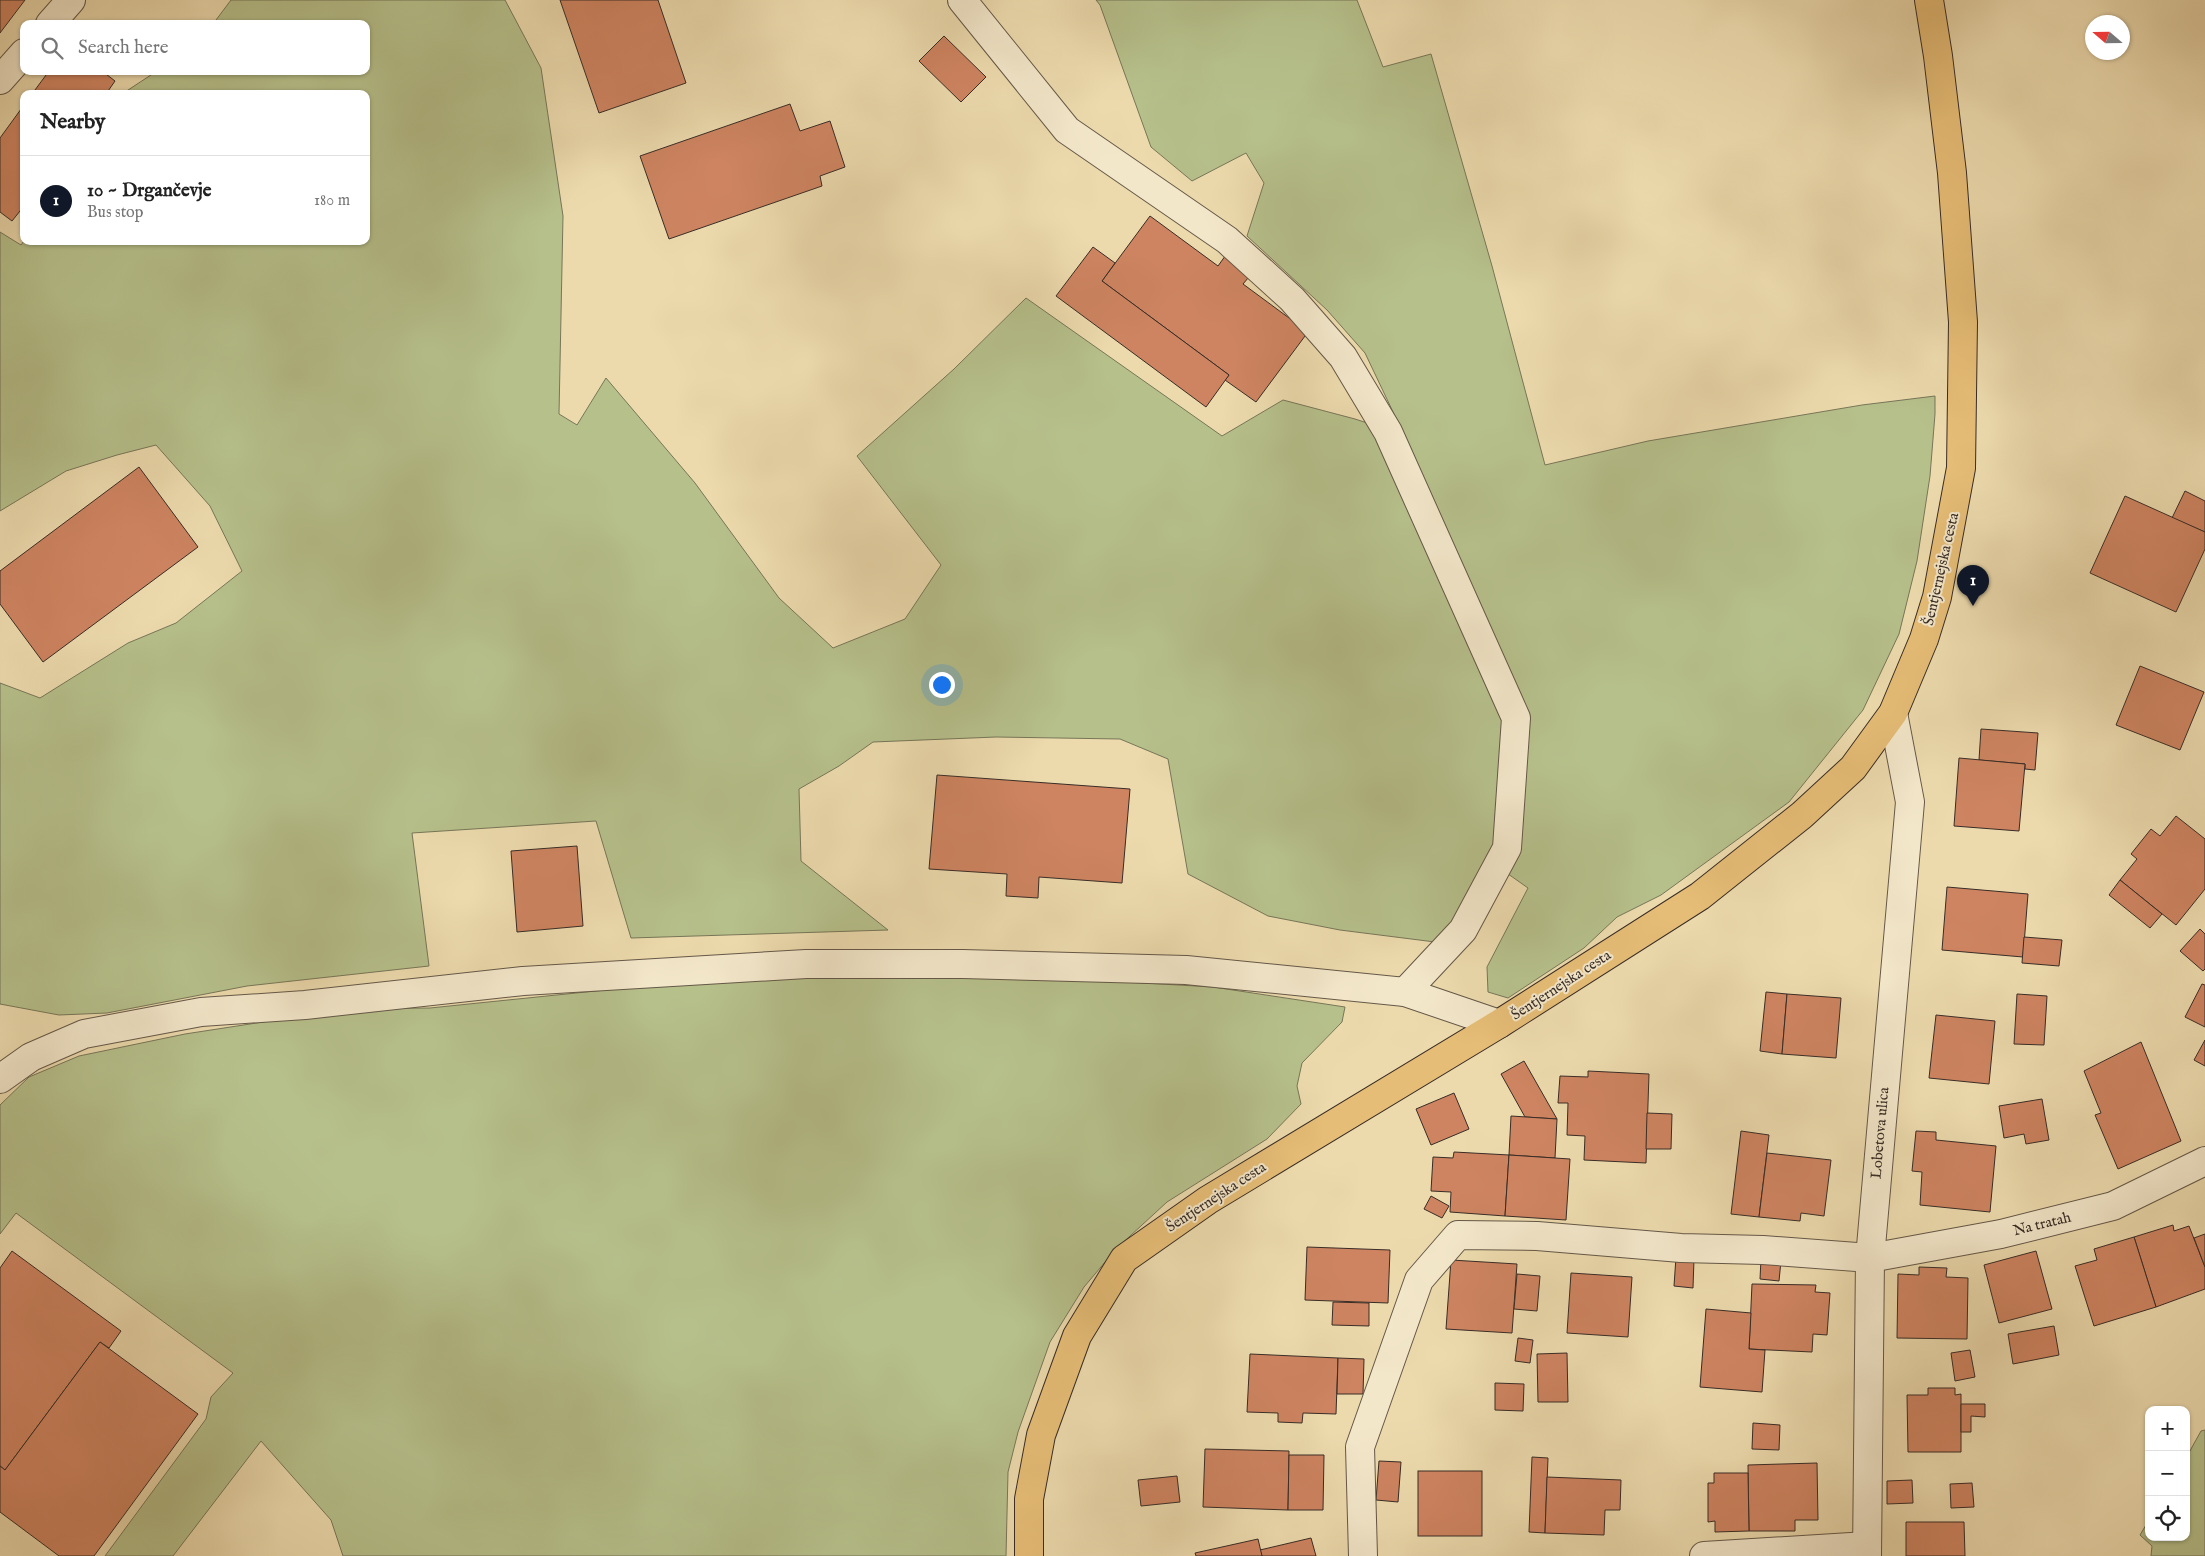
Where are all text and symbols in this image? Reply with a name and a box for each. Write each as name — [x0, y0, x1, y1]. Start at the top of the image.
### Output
north arrow — [2085, 15, 2130, 60]
search box — [20, 20, 370, 75]
icon: search — [38, 34, 66, 62]
text: Search here — [78, 36, 169, 60]
text: Nearby — [40, 109, 105, 136]
text: 10 ~ Drgančevje — [87, 179, 211, 203]
text: 1 — [53, 191, 59, 211]
text: 180 m — [314, 191, 350, 211]
text: Bus stop — [87, 203, 143, 223]
street label: Šentjernejska cesta — [1919, 510, 1963, 627]
pin: 1 — [1957, 565, 1989, 606]
your location — [929, 672, 955, 698]
street label: Šentjernejska cesta — [1507, 945, 1615, 1024]
street label: Lobetova ulica — [1867, 1086, 1894, 1180]
street label: Šentjernejska cesta — [1162, 1157, 1270, 1236]
street label: Na tratah — [2011, 1208, 2073, 1240]
map controls — [2145, 1406, 2190, 1541]
button: + — [2145, 1406, 2190, 1451]
button: − — [2145, 1451, 2190, 1496]
button: locate — [2145, 1496, 2190, 1541]

